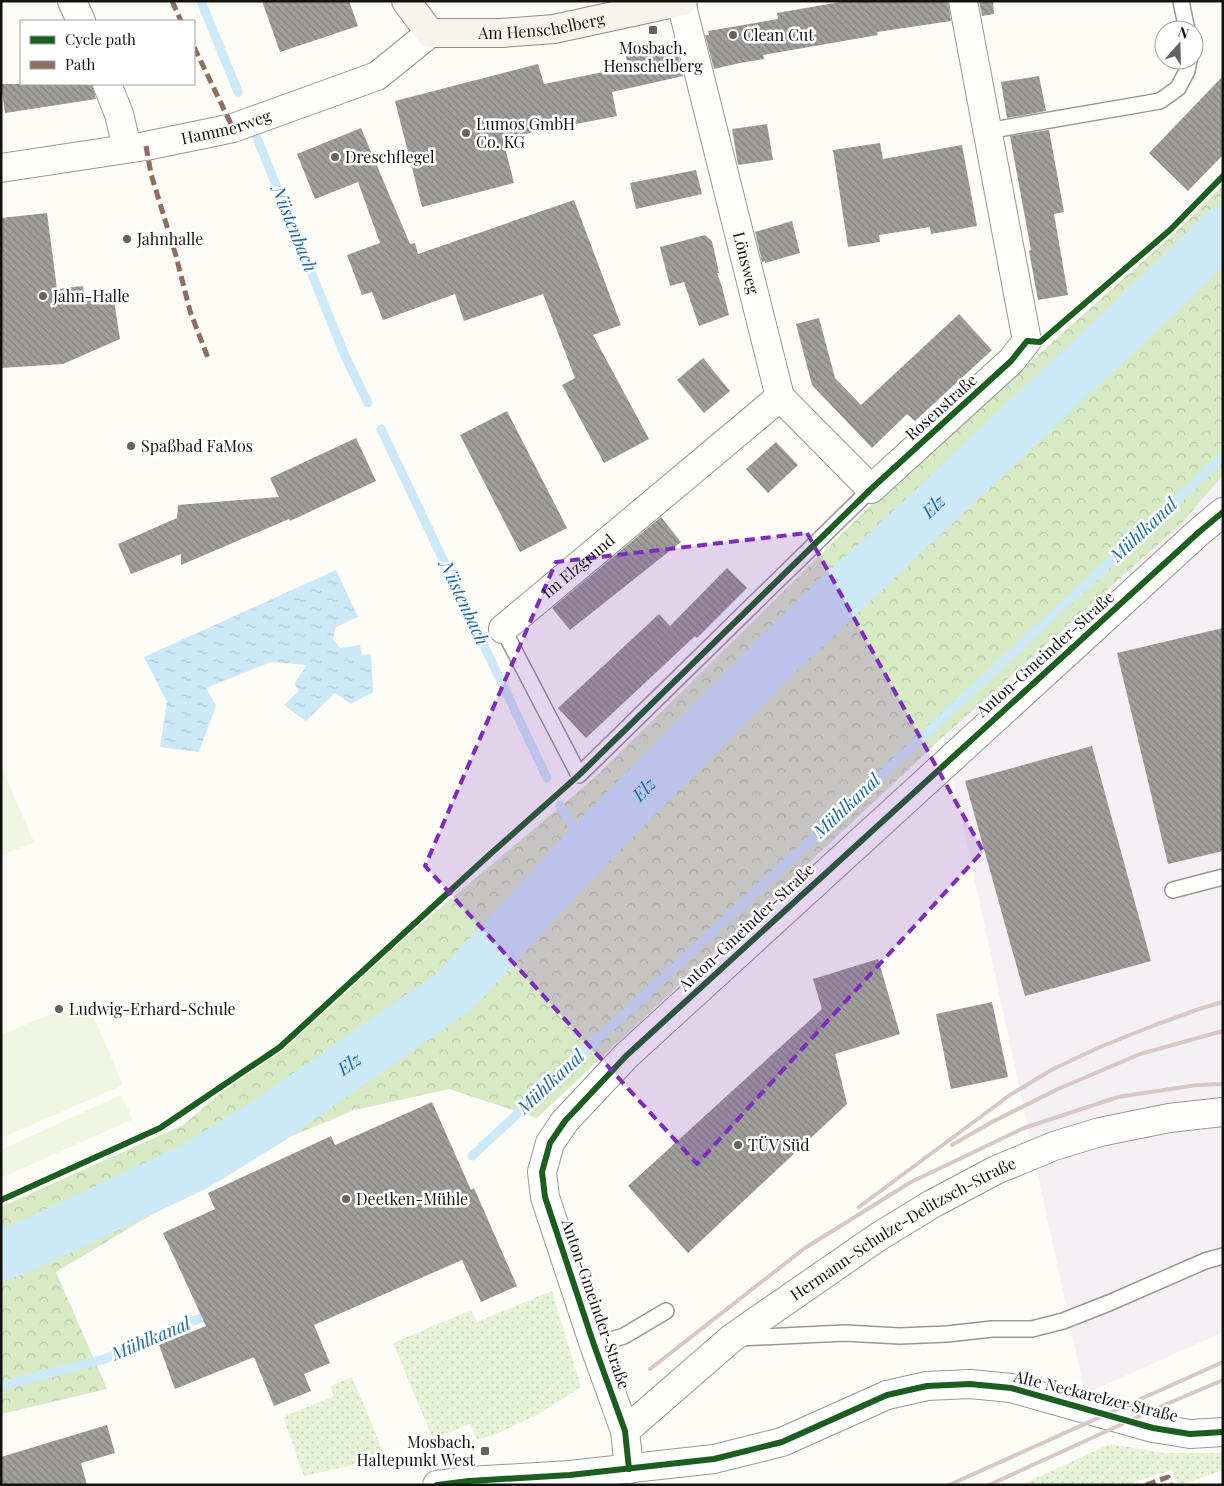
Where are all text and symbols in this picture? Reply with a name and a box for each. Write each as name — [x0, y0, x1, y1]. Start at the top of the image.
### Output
street label: Am Henschelberg — [477, 7, 607, 43]
legend — [20, 20, 195, 85]
north arrow — [1154, 20, 1204, 70]
text: N — [1176, 22, 1192, 43]
marker: Mosbach, Henschelberg — [647, 24, 659, 36]
place label: Clean Cut — [743, 24, 814, 45]
text: Cycle path — [65, 29, 136, 49]
marker: Clean Cut — [727, 29, 739, 41]
place label: Mosbach, Henschelberg — [603, 37, 703, 76]
text: Path — [65, 54, 95, 74]
street label: Hammerweg — [179, 104, 274, 148]
place label: Lumos GmbH Co. KG — [476, 113, 575, 152]
marker: Lumos GmbH Co. KG — [460, 127, 472, 139]
place label: Dreschflegel — [345, 146, 435, 167]
marker: Dreschflegel — [329, 151, 341, 163]
water label: Nüstenbach — [266, 180, 323, 275]
place label: Jahnhalle — [136, 228, 203, 249]
street label: Lönsweg — [729, 229, 765, 297]
marker: Jahnhalle — [121, 233, 133, 245]
place label: Jahn-Halle — [52, 285, 130, 306]
marker: Jahn-Halle — [37, 290, 49, 302]
street label: Rosenstraße — [900, 369, 981, 444]
place label: Spaßbad FaMos — [141, 435, 253, 456]
marker: Spaßbad FaMos — [125, 440, 137, 452]
water label: Elz — [916, 488, 951, 523]
water label: Mühlkanal — [1104, 491, 1183, 567]
street label: Im Elzgrund — [537, 529, 619, 602]
water label: Nüstenbach — [434, 554, 495, 649]
street label: Anton-Gmeinder-Straße — [971, 586, 1118, 722]
water label: Mühlkanal — [807, 767, 886, 843]
water label: Elz — [626, 771, 661, 807]
street label: Anton-Gmeinder-Straße — [673, 858, 818, 996]
place label: Ludwig-Erhard-Schule — [69, 998, 236, 1019]
marker: Ludwig-Erhard-Schule — [53, 1003, 65, 1015]
water label: Mühlkanal — [511, 1043, 590, 1119]
water label: Elz — [332, 1046, 367, 1081]
place label: TÜV Süd — [748, 1134, 810, 1155]
marker: TÜV Süd — [732, 1139, 744, 1151]
street label: Hermann-Schulze-Delitzsch-Straße — [786, 1152, 1019, 1305]
place label: Deetken-Mühle — [356, 1188, 468, 1209]
marker: Deetken-Mühle — [340, 1193, 352, 1205]
street label: Anton-Gmeinder-Straße — [557, 1215, 635, 1391]
water label: Mühlkanal — [106, 1310, 195, 1366]
street label: Alte Neckarelzer Straße — [1011, 1365, 1180, 1426]
place label: Mosbach, Haltepunkt West — [357, 1431, 475, 1470]
marker: Mosbach, Haltepunkt West — [479, 1445, 491, 1457]

